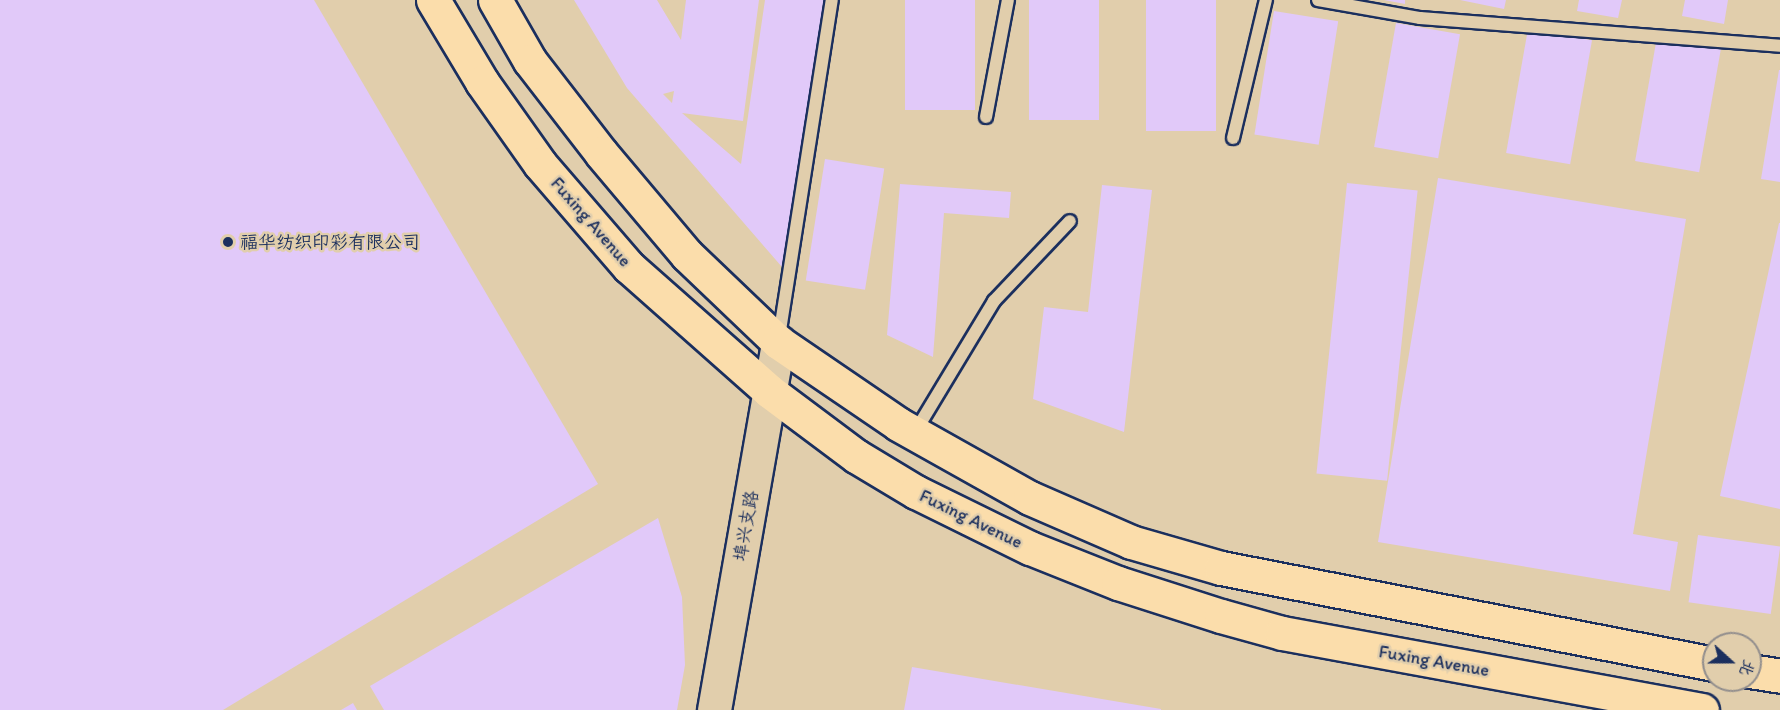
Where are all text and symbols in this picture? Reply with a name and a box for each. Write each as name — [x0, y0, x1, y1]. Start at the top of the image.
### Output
street label: Fuxing Avenue — [546, 173, 636, 271]
place label: 福华纺织印彩有限公司 — [240, 231, 420, 253]
marker: 福华纺织印彩有限公司 — [221, 235, 235, 249]
street label: Fuxing Avenue — [916, 485, 1026, 553]
street label: 埠兴支路 — [729, 489, 763, 563]
north arrow — [1702, 632, 1762, 692]
street label: Fuxing Avenue — [1377, 641, 1491, 681]
text: 北 — [1736, 657, 1759, 679]

